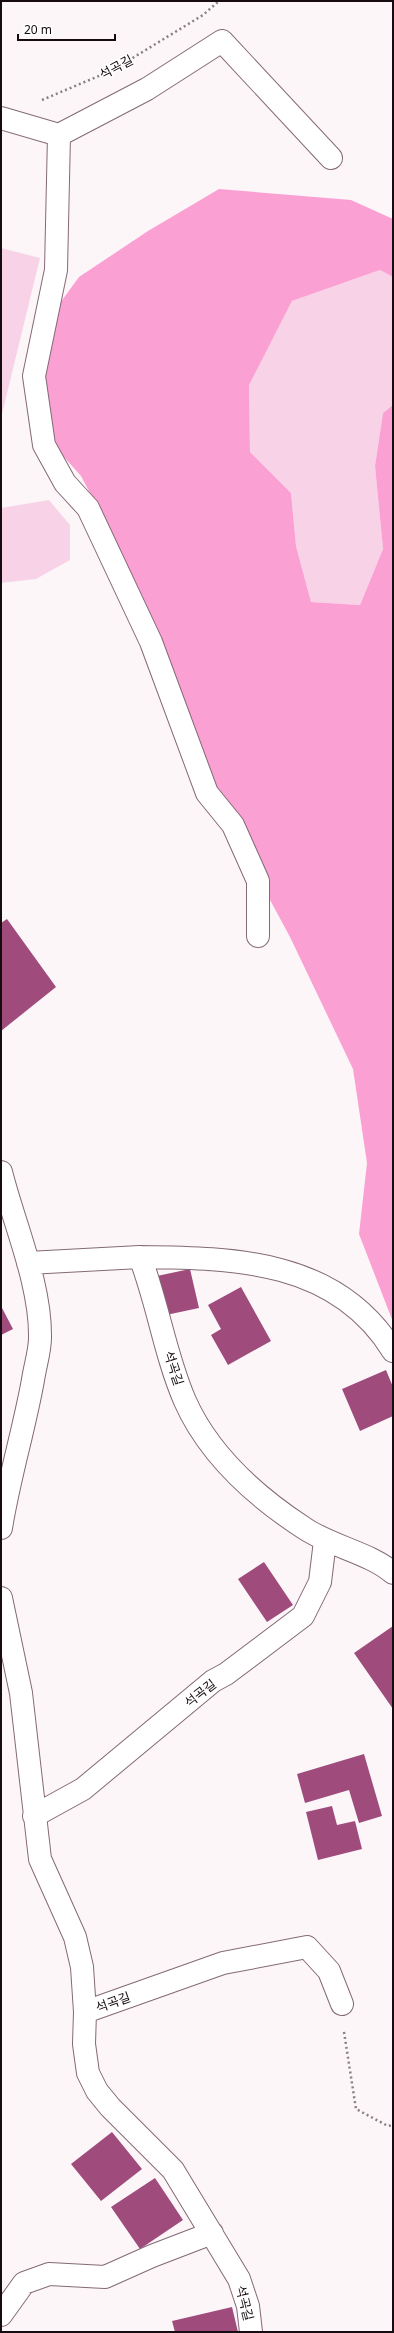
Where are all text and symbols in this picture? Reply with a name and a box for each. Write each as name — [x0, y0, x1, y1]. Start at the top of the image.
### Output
scale bar — [18, 16, 115, 42]
text: 20 m — [24, 21, 52, 38]
street label: 석곡길 — [96, 51, 136, 83]
street label: 석곡길 — [160, 1348, 188, 1388]
street label: 석곡길 — [180, 1675, 220, 1711]
street label: 석곡길 — [93, 1987, 133, 2017]
street label: 석곡길 — [232, 2283, 258, 2323]

